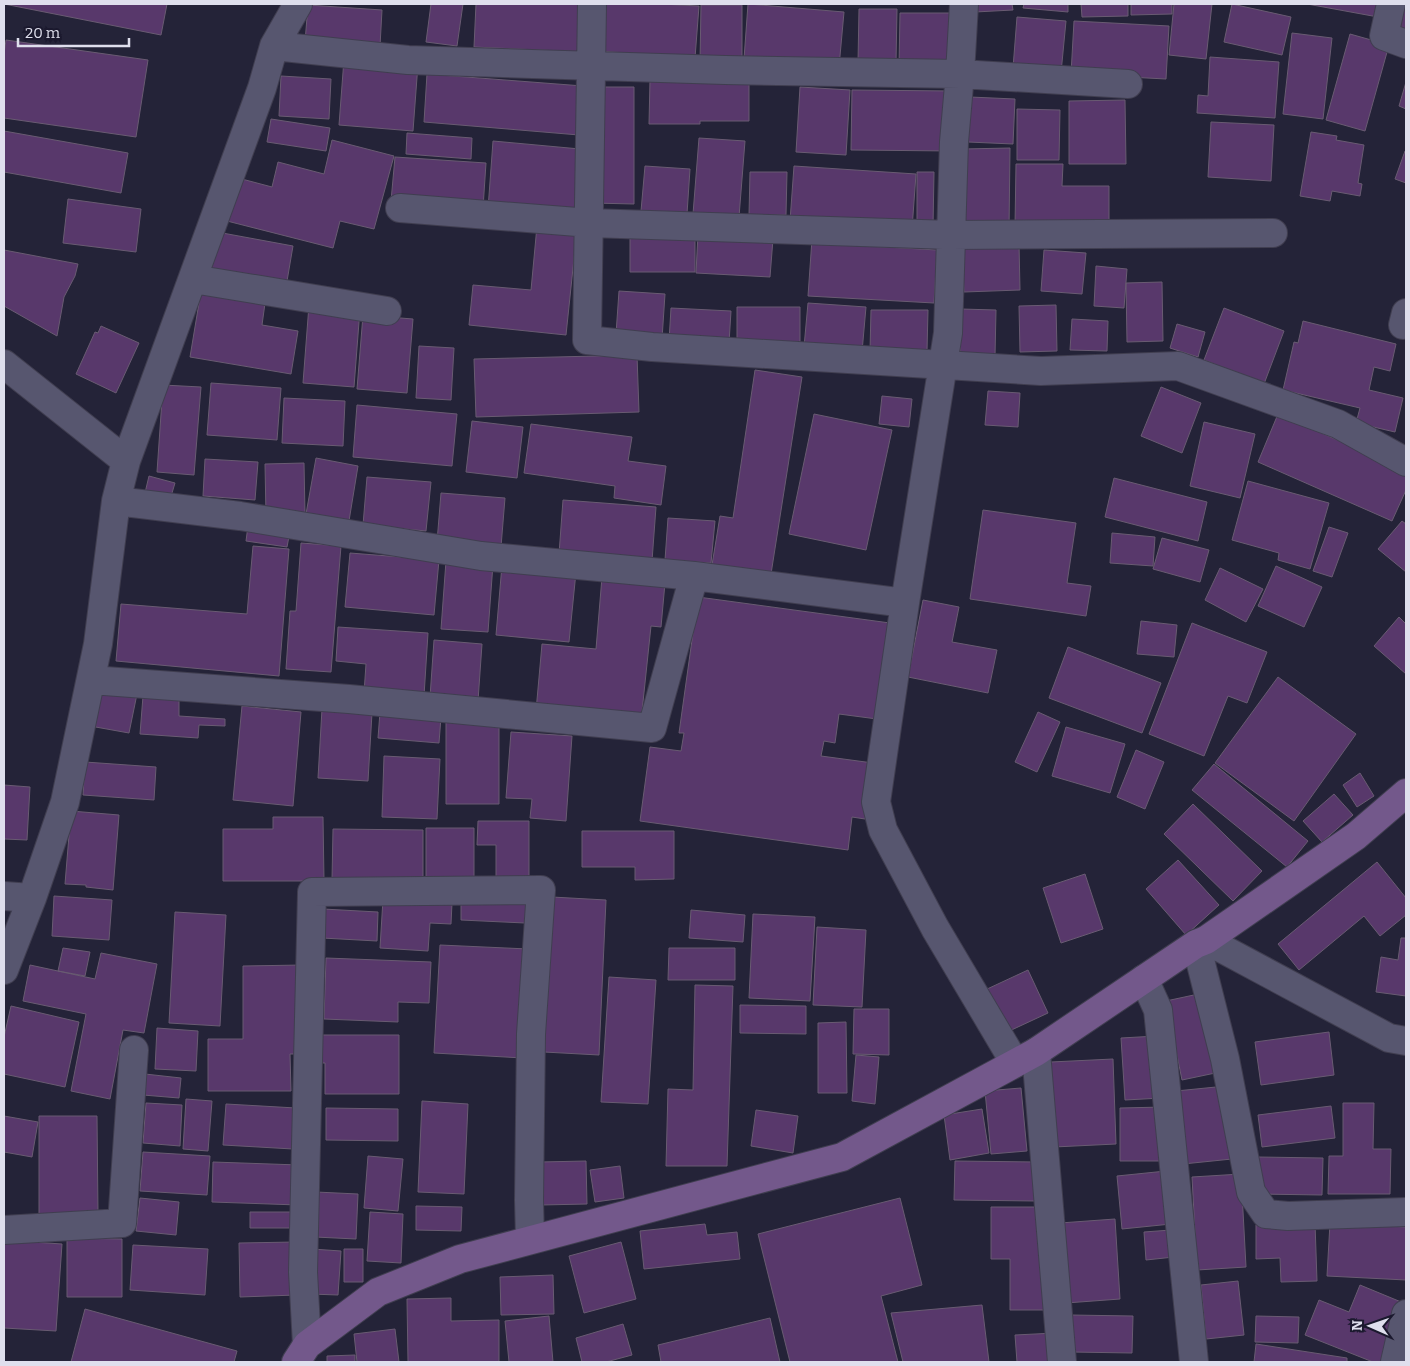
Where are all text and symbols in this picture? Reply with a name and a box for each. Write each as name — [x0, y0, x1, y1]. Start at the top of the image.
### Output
scale bar — [18, 15, 129, 47]
text: 20 m — [25, 24, 61, 42]
north arrow — [1345, 1301, 1395, 1351]
text: N — [1349, 1320, 1366, 1331]

